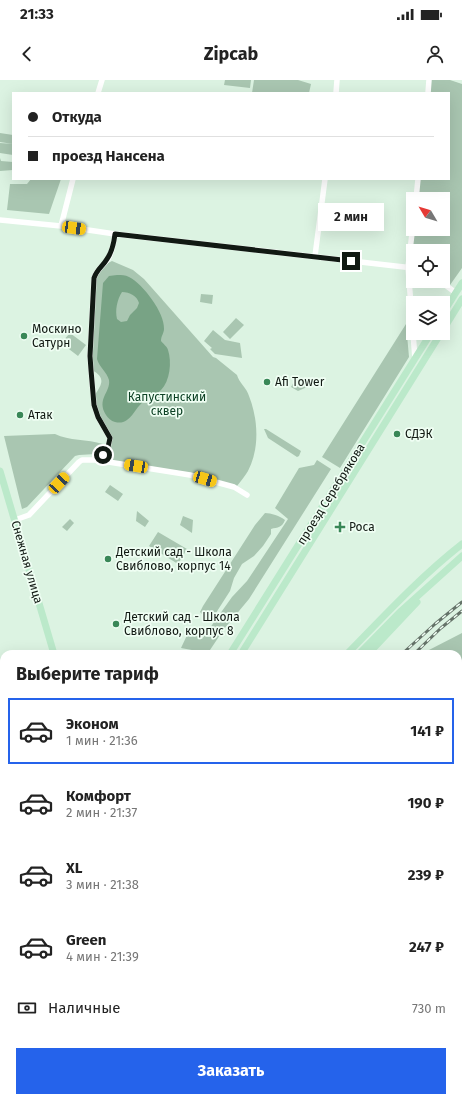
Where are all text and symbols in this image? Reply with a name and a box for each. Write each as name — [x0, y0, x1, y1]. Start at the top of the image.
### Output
text: 21:33 — [20, 5, 54, 23]
icon: back — [16, 43, 38, 65]
text: Zipcab — [204, 43, 258, 65]
icon: person — [424, 43, 446, 65]
text: Откуда — [52, 108, 102, 126]
text: проезд Нансена — [52, 147, 165, 165]
north arrow — [406, 192, 450, 236]
map controls — [406, 192, 450, 340]
callout: 2 мин — [318, 203, 384, 231]
text: 2 мин — [334, 209, 368, 224]
car — [61, 220, 87, 236]
button: locate — [406, 244, 450, 288]
route end — [342, 252, 360, 270]
button: layers — [406, 296, 450, 340]
place label: Москино Сатурн — [32, 322, 82, 350]
marker: Москино Сатурн — [19, 331, 29, 341]
place label: Afi Tower — [275, 375, 325, 389]
marker: Afi Tower — [262, 377, 272, 387]
park label: Капустинский сквер — [128, 390, 206, 418]
place label: Атак — [28, 408, 53, 422]
marker: Атак — [15, 410, 25, 420]
place label: СДЭК — [405, 427, 433, 441]
marker: СДЭК — [392, 429, 402, 439]
street label: проезд Серебрякова — [294, 441, 368, 547]
route start — [94, 446, 112, 464]
car — [123, 458, 149, 474]
car — [46, 470, 72, 496]
car — [192, 470, 218, 488]
street label: Снежная улица — [8, 519, 46, 605]
place label: Роса — [349, 520, 375, 534]
marker: Роса — [334, 521, 346, 533]
place label: Детский сад - Школа Свиблово, корпус 14 — [115, 545, 232, 573]
marker: Детский сад - Школа Свиблово, корпус 14 — [103, 554, 113, 564]
place label: Детский сад - Школа Свиблово, корпус 8 — [123, 610, 240, 638]
marker: Детский сад - Школа Свиблово, корпус 8 — [111, 619, 121, 629]
text: Выберите тариф — [16, 663, 159, 685]
icon: car — [18, 713, 54, 749]
text: Эконом — [66, 715, 119, 733]
text: 141 ₽ — [410, 722, 444, 740]
text: 1 мин · 21:36 — [66, 733, 138, 748]
icon: car — [18, 785, 54, 821]
text: Комфорт — [66, 787, 131, 805]
text: 190 ₽ — [407, 794, 444, 812]
text: 2 мин · 21:37 — [66, 805, 137, 820]
icon: car — [18, 857, 54, 893]
text: XL — [66, 859, 82, 877]
text: 239 ₽ — [408, 866, 444, 884]
text: 3 мин · 21:38 — [66, 877, 139, 892]
icon: car — [18, 929, 54, 965]
text: Green — [66, 931, 106, 949]
text: 247 ₽ — [409, 938, 444, 956]
text: 4 мин · 21:39 — [66, 949, 139, 964]
icon: cash — [16, 997, 38, 1019]
text: Наличные — [48, 999, 120, 1017]
text: 730 m — [412, 1001, 446, 1016]
button: Заказать — [16, 1048, 446, 1094]

